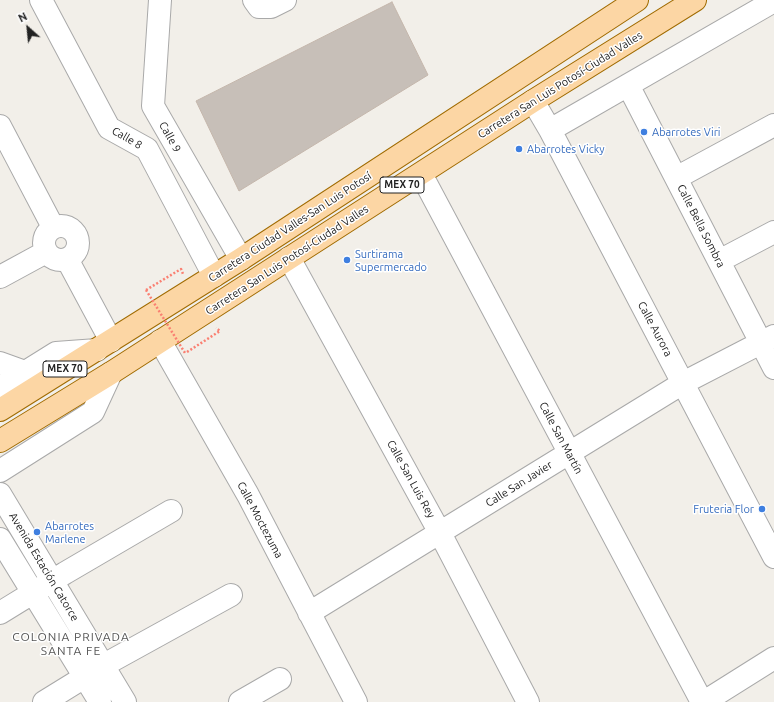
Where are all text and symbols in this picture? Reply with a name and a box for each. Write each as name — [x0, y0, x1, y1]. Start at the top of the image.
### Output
north arrow — [8, 8, 48, 48]
text: N — [16, 10, 29, 25]
street label: Carretera San Luis Potosí-Ciudad Valles — [475, 29, 645, 141]
street label: Calle 9 — [156, 119, 184, 155]
street label: Calle 8 — [109, 124, 145, 152]
place label: Abarrotes Viri — [652, 125, 721, 139]
marker: Abarrotes Viri — [639, 127, 649, 137]
place label: Abarrotes Vicky — [527, 142, 605, 156]
marker: Abarrotes Vicky — [514, 144, 524, 154]
street label: Carretera Ciudad Valles-San Luis Potosí — [206, 169, 374, 285]
road number: MEX 70 — [380, 177, 424, 193]
street label: Calle Bella Sombra — [674, 182, 728, 270]
street label: Carretera San Luis Potosí-Ciudad Valles — [203, 202, 371, 318]
place label: Surtirama Supermercado — [355, 247, 427, 273]
marker: Surtirama Supermercado — [342, 255, 352, 265]
street label: Calle Aurora — [635, 299, 675, 359]
road number: MEX 70 — [43, 361, 87, 377]
street label: Calle San Martín — [536, 400, 586, 476]
street label: Calle San Luis Rey — [384, 438, 438, 520]
street label: Calle San Javier — [483, 458, 555, 510]
street label: Calle Moctezuma — [234, 479, 286, 561]
place label: Fruteria Flor — [693, 502, 754, 516]
marker: Fruteria Flor — [757, 504, 767, 514]
street label: Avenida Estación Catorce — [6, 510, 82, 624]
place label: Abarrotes Marlene — [45, 519, 94, 545]
marker: Abarrotes Marlene — [32, 527, 42, 537]
district label: COLONIA PRIVADA SANTA FE — [12, 630, 130, 658]

